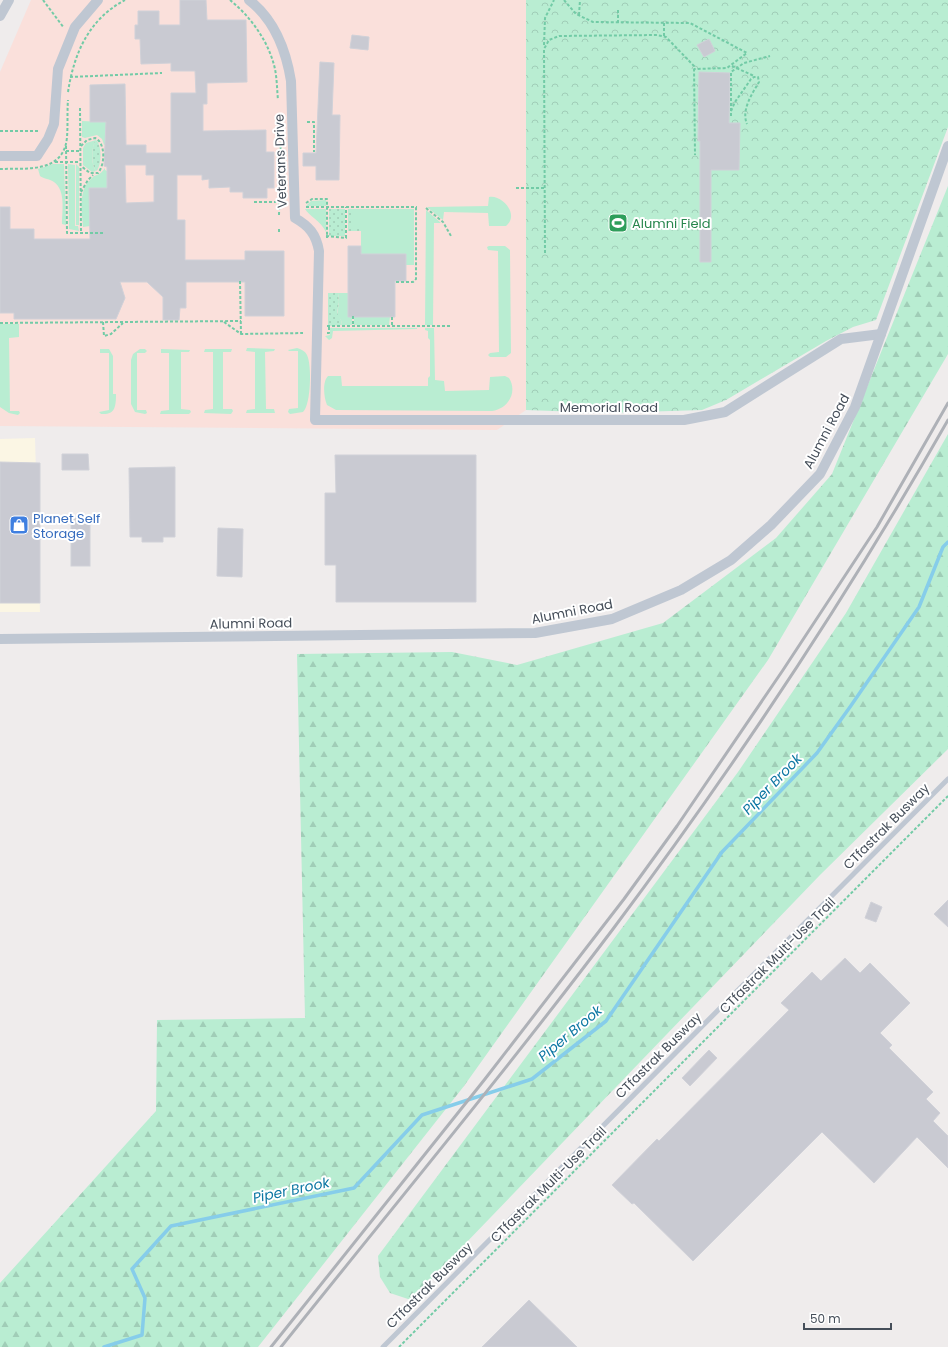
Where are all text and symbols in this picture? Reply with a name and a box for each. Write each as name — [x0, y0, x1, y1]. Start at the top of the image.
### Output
street label: Veterans Drive — [269, 113, 292, 209]
sports icon: Alumni Field — [607, 212, 629, 234]
place label: Alumni Field — [632, 214, 710, 233]
street label: Alumni Road — [799, 390, 854, 472]
street label: Memorial Road — [560, 398, 658, 417]
place label: Planet Self Storage — [33, 509, 100, 543]
shop icon: Planet Self Storage — [8, 514, 30, 536]
street label: Alumni Road — [530, 594, 614, 629]
street label: Alumni Road — [210, 613, 292, 634]
water label: Piper Brook — [738, 748, 807, 819]
street label: CTfastrak Busway — [839, 778, 934, 874]
street label: CTfastrak Multi-Use Trail — [715, 893, 840, 1018]
water label: Piper Brook — [534, 1000, 607, 1066]
street label: CTfastrak Busway — [611, 1007, 706, 1103]
street label: CTfastrak Multi-Use Trail — [486, 1122, 611, 1247]
water label: Piper Brook — [251, 1172, 332, 1208]
street label: CTfastrak Busway — [382, 1237, 477, 1333]
scale bar — [804, 1305, 891, 1331]
text: 50 m — [810, 1310, 841, 1327]

